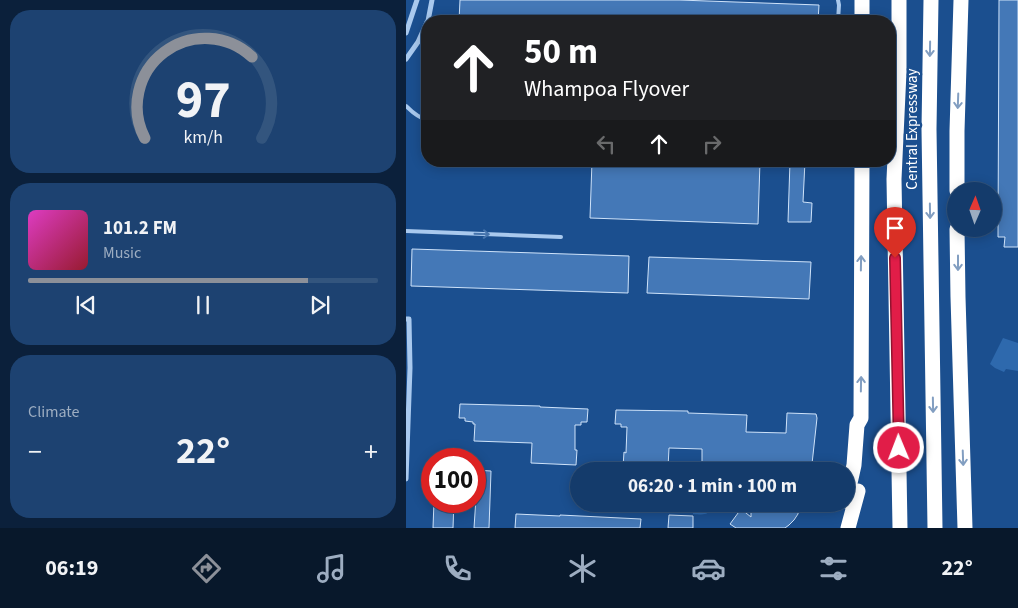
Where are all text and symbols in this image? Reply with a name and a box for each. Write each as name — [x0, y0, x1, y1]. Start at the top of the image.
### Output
text: 50 m — [524, 27, 598, 77]
icon: ahead — [441, 35, 506, 100]
one-way arrow — [926, 40, 935, 56]
text: 97 — [176, 64, 230, 138]
street label: Central Expressway — [902, 68, 923, 190]
text: Whampoa Flyover — [524, 73, 689, 105]
one-way arrow — [953, 93, 962, 109]
text: km/h — [183, 125, 223, 150]
icon: left — [592, 130, 620, 158]
icon: ahead — [645, 130, 673, 158]
icon: right — [698, 130, 726, 158]
north arrow — [947, 182, 1002, 238]
map controls — [947, 182, 1002, 237]
one-way arrow — [925, 203, 934, 219]
pin — [874, 207, 916, 258]
icon: arrive — [881, 214, 909, 242]
text: 101.2 FM — [103, 215, 177, 242]
one-way arrow — [474, 229, 490, 238]
text: Music — [103, 242, 141, 264]
one-way arrow — [953, 254, 963, 271]
one-way arrow — [856, 255, 866, 272]
icon: previous — [72, 291, 100, 319]
icon: pause — [189, 291, 217, 319]
icon: next — [306, 291, 334, 319]
one-way arrow — [856, 376, 866, 392]
one-way arrow — [928, 396, 938, 413]
text: Climate — [28, 401, 79, 423]
position arrow — [872, 421, 924, 473]
text: 22° — [176, 424, 230, 478]
text: − — [28, 432, 42, 472]
text: + — [364, 432, 378, 472]
speed limit sign: 100 — [421, 448, 486, 513]
one-way arrow — [959, 450, 968, 466]
text: 06:20 · 1 min · 100 m — [628, 473, 797, 500]
icon: directions — [189, 551, 224, 586]
icon: music — [314, 551, 349, 586]
icon: phone — [440, 551, 475, 586]
icon: climate — [565, 551, 600, 586]
icon: car — [691, 551, 726, 586]
icon: filters — [816, 551, 851, 586]
text: 06:19 — [45, 552, 98, 584]
text: 22° — [941, 552, 973, 584]

